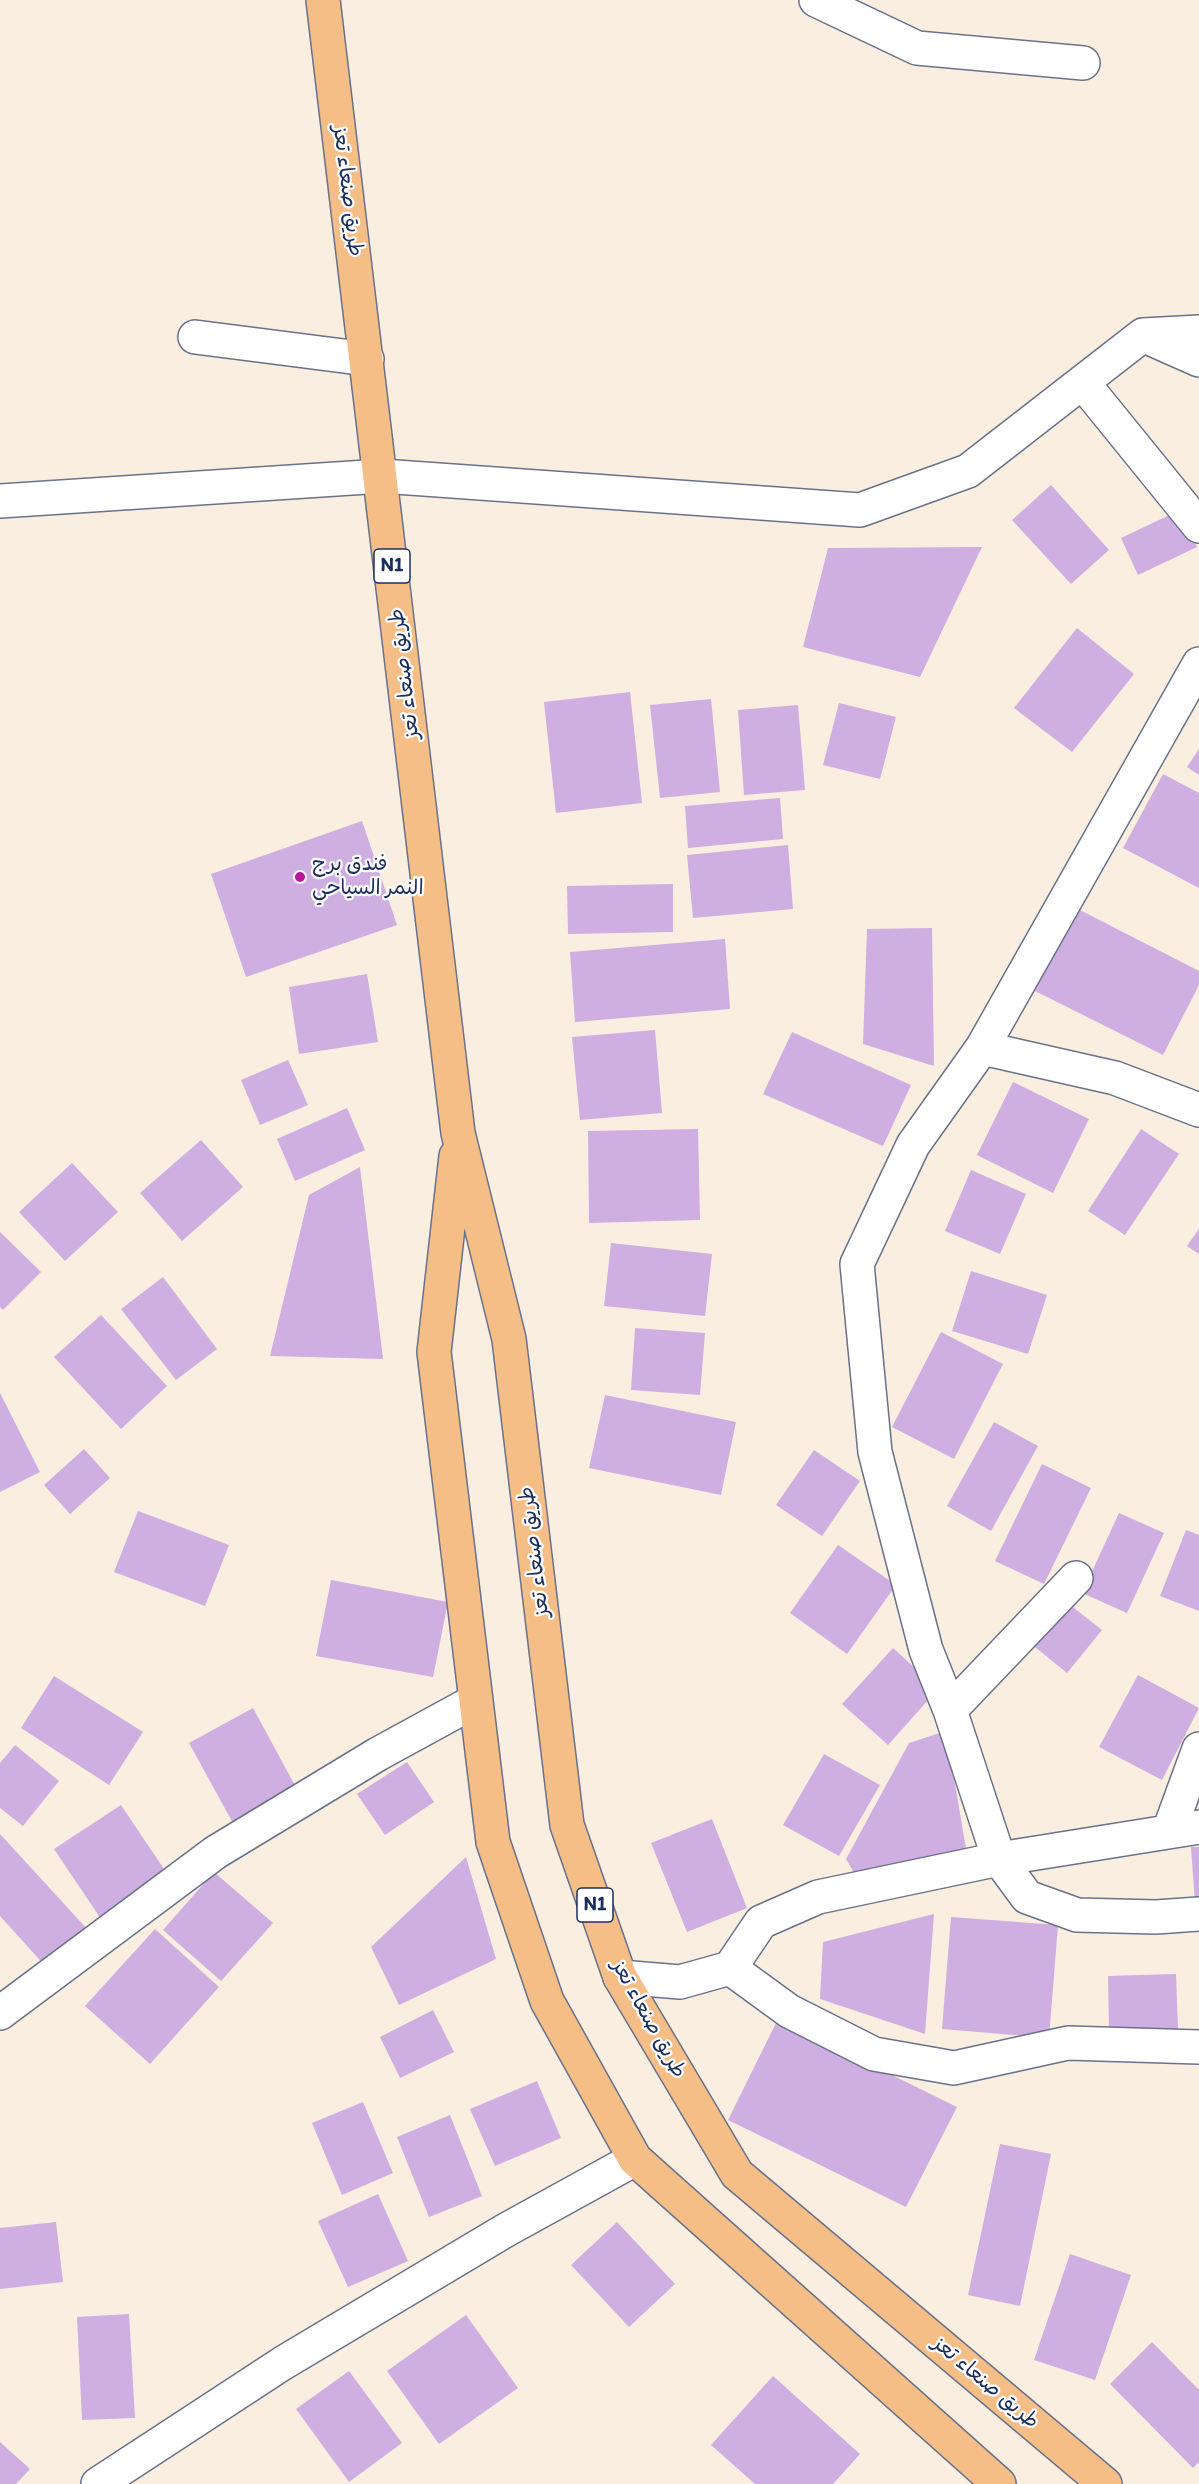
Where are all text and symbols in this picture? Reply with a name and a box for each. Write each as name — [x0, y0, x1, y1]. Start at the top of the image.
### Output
street label: طريق صنعاء تعز — [326, 124, 368, 258]
road number: N1 — [374, 549, 410, 583]
street label: طريق صنعاء تعز — [384, 607, 426, 741]
place label: فندق برج النمر السياحي — [312, 852, 424, 902]
marker: فندق برج النمر السياحي — [293, 870, 307, 884]
street label: طريق صنعاء تعز — [514, 1485, 556, 1619]
road number: N1 — [577, 1888, 613, 1922]
street label: طريق صنعاء تعز — [605, 1955, 691, 2083]
street label: طريق صنعاء تعز — [926, 2331, 1044, 2435]

